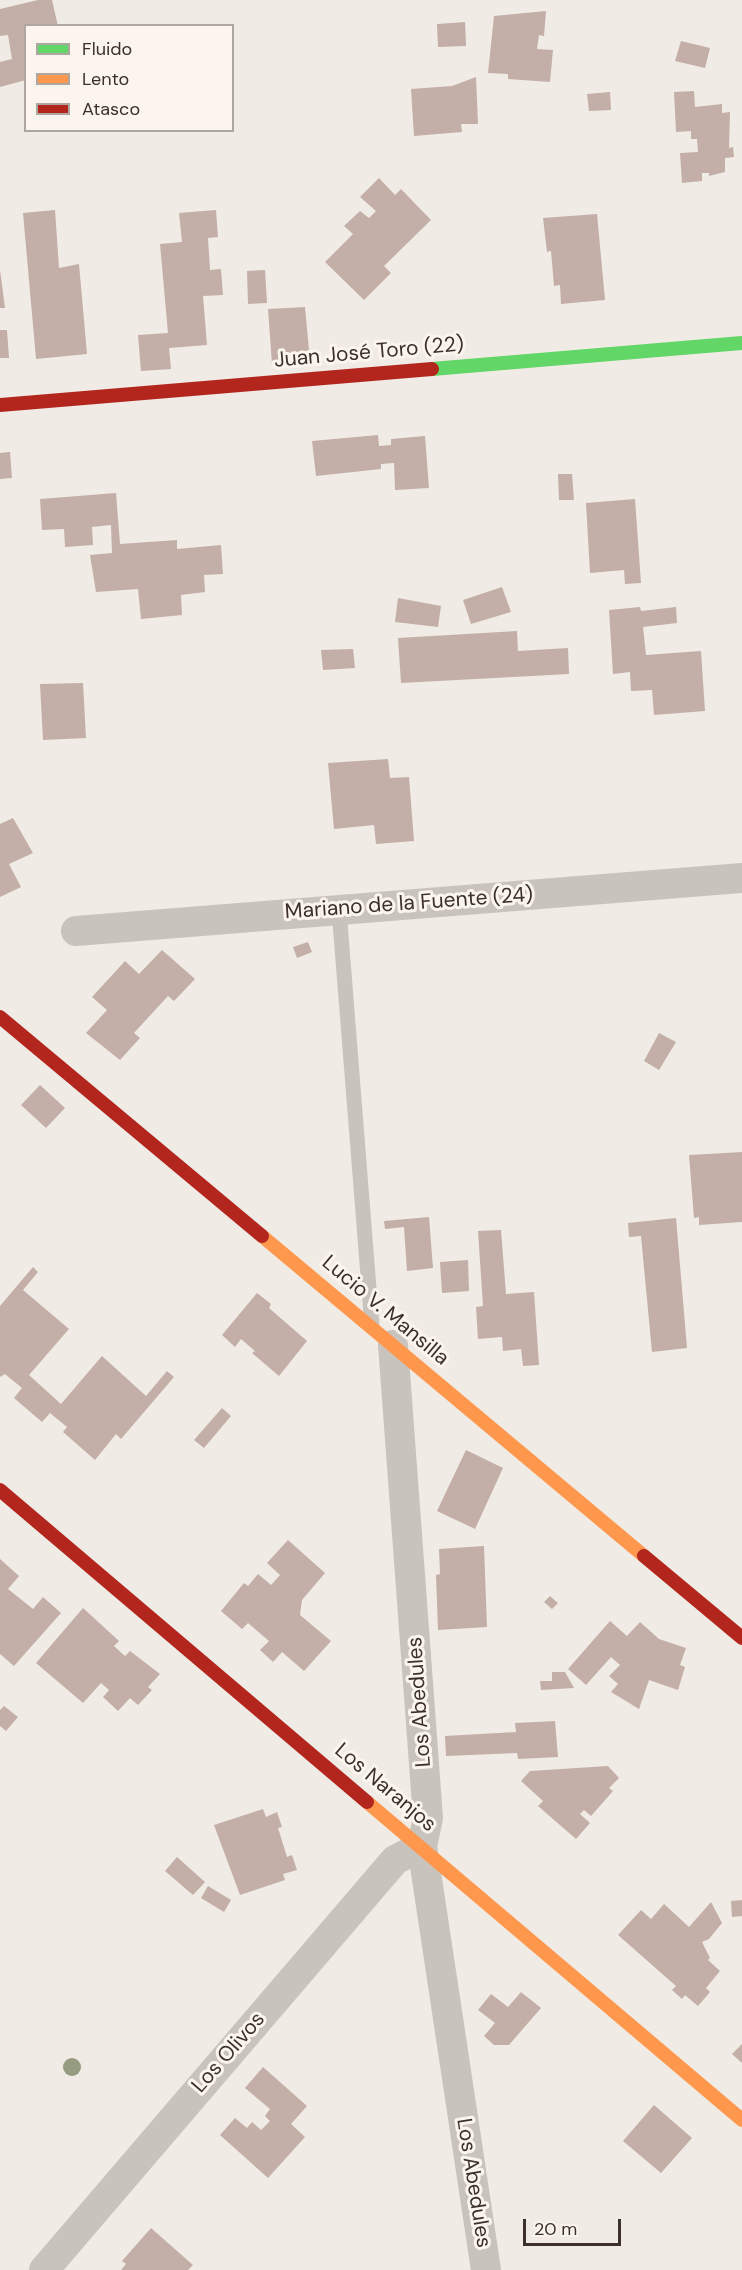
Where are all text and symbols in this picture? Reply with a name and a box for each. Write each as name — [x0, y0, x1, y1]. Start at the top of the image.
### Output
legend — [24, 24, 234, 132]
text: Fluido — [82, 37, 132, 61]
text: Lento — [82, 67, 129, 91]
text: Atasco — [82, 97, 140, 121]
street label: Juan José Toro (22) — [273, 332, 465, 374]
street label: Mariano de la Fuente (24) — [284, 883, 534, 925]
street label: Lucio V. Mansilla — [316, 1251, 454, 1371]
street label: Los Abedules — [403, 1636, 437, 1768]
street label: Los Naranjos — [329, 1738, 441, 1838]
street label: Los Olivos — [187, 2007, 271, 2099]
street label: Los Abedules — [450, 2117, 496, 2249]
scale bar — [526, 2207, 624, 2245]
text: 20 m — [534, 2217, 577, 2241]

